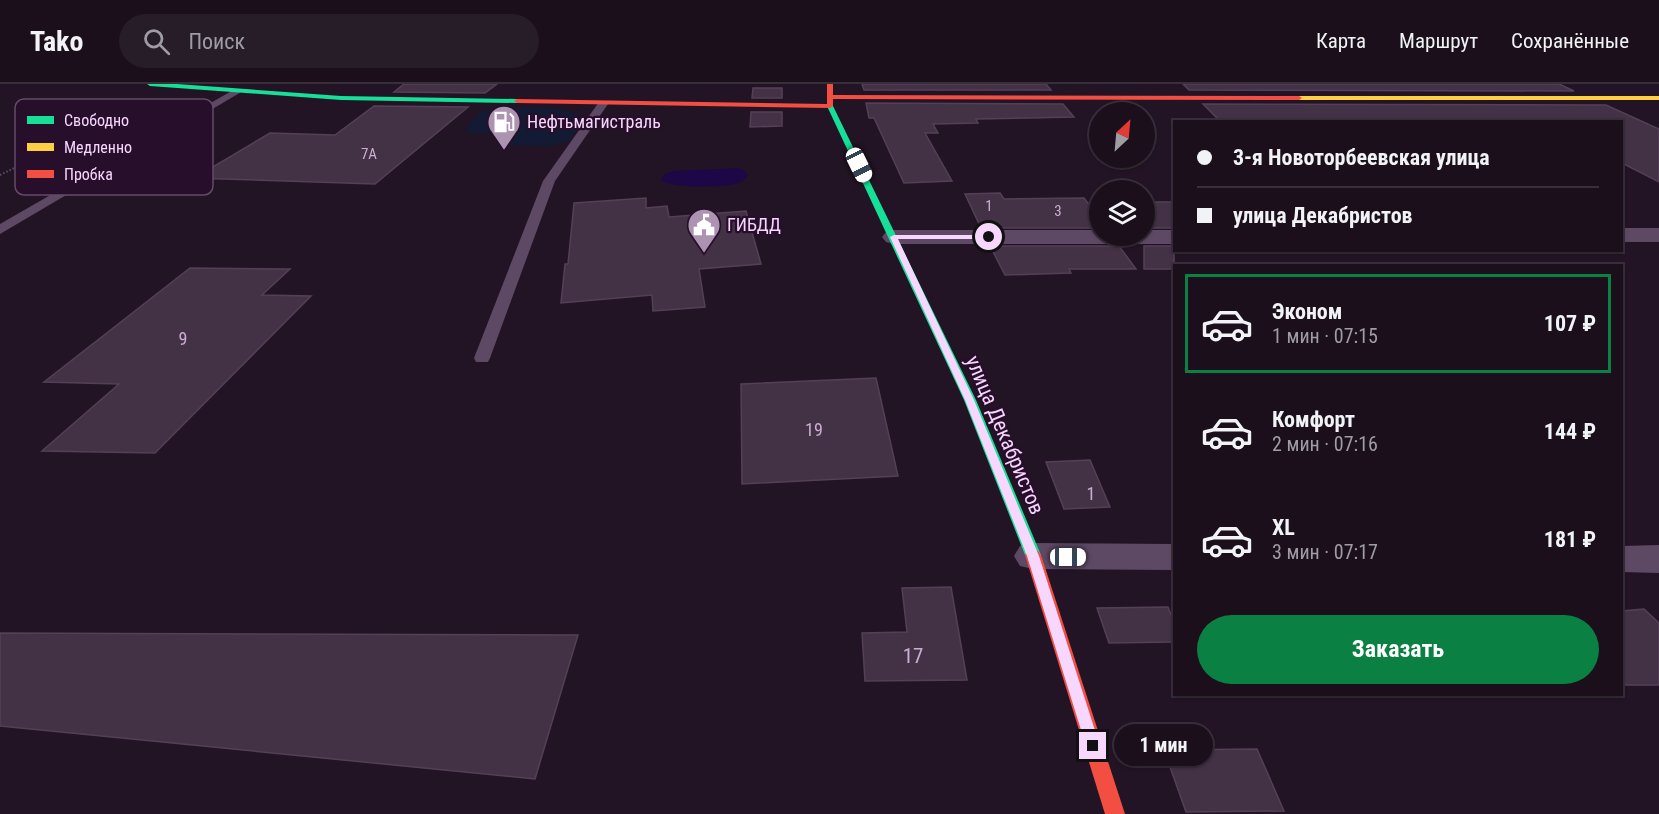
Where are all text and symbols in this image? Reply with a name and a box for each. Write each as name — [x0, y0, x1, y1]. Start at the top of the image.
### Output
search box — [119, 14, 539, 68]
text: Tako — [30, 25, 83, 58]
icon: search — [140, 25, 173, 58]
text: Поиск — [188, 29, 245, 54]
text: Карта — [1316, 29, 1366, 53]
text: Маршрут — [1399, 29, 1478, 53]
text: Сохранённые — [1511, 29, 1629, 53]
legend — [15, 99, 213, 195]
north arrow — [1089, 102, 1155, 168]
map controls — [1089, 102, 1155, 246]
fuel station icon: Нефтьмагистраль — [486, 104, 522, 151]
text: Свободно — [64, 111, 129, 130]
place label: Нефтьмагистраль — [527, 111, 661, 132]
text: Медленно — [64, 138, 132, 157]
house number: 7А — [361, 145, 377, 163]
car — [843, 145, 875, 185]
text: 3-я Новоторбеевская улица — [1233, 145, 1490, 170]
text: Пробка — [64, 165, 113, 184]
button: layers — [1089, 180, 1155, 246]
house number: 1 — [985, 197, 993, 215]
house number: 3 — [1054, 202, 1062, 220]
text: улица Декабристов — [1233, 203, 1413, 228]
public building icon: ГИБДД — [686, 207, 722, 254]
place label: ГИБДД — [727, 214, 781, 235]
route start — [975, 223, 1002, 250]
icon: car — [1200, 297, 1254, 351]
text: Эконом — [1272, 299, 1342, 324]
text: 107 ₽ — [1544, 311, 1596, 336]
text: 1 мин · 07:15 — [1272, 324, 1378, 348]
house number: 9 — [179, 328, 187, 349]
street label: улица Декабристов — [961, 352, 1049, 518]
icon: car — [1200, 405, 1254, 459]
text: Комфорт — [1272, 407, 1355, 432]
house number: 19 — [805, 419, 823, 440]
text: 144 ₽ — [1544, 419, 1596, 444]
text: 2 мин · 07:16 — [1272, 432, 1378, 456]
house number: 1 — [1087, 483, 1095, 504]
icon: car — [1200, 513, 1254, 567]
text: XL — [1272, 515, 1295, 540]
text: 181 ₽ — [1544, 527, 1596, 552]
text: 3 мин · 07:17 — [1272, 540, 1378, 564]
car — [1050, 548, 1086, 566]
button: Заказать — [1197, 615, 1599, 684]
house number: 17 — [903, 644, 923, 668]
callout: 1 мин — [1114, 725, 1213, 767]
route end — [1079, 732, 1106, 759]
text: 1 мин — [1140, 733, 1187, 757]

